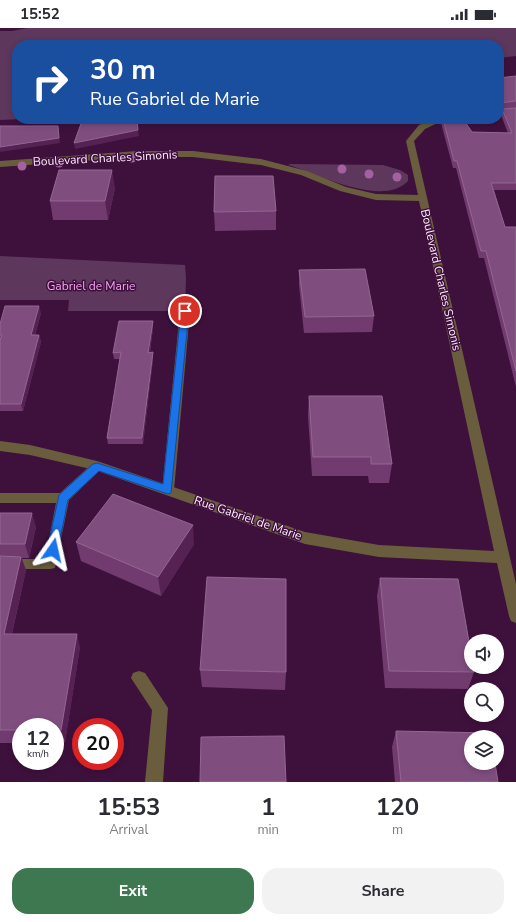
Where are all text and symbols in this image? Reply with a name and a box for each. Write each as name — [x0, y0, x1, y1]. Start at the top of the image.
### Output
text: 15:52 — [20, 4, 60, 24]
text: 30 m — [90, 51, 156, 89]
icon: right — [24, 56, 76, 108]
text: Rue Gabriel de Marie — [90, 87, 259, 111]
street label: Boulevard Charles Simonis — [32, 146, 178, 170]
street label: Boulevard Charles Simonis — [417, 208, 465, 353]
park label: Gabriel de Marie — [47, 278, 135, 294]
pin — [168, 294, 202, 328]
icon: arrive — [174, 300, 196, 322]
street label: Rue Gabriel de Marie — [192, 492, 304, 544]
position arrow — [32, 529, 74, 571]
map controls — [464, 634, 504, 770]
button: sound — [464, 634, 504, 674]
button: search — [464, 682, 504, 722]
speed limit sign: 20 — [72, 718, 124, 770]
text: 12 — [26, 725, 50, 752]
button: layers — [464, 730, 504, 770]
text: km/h — [27, 747, 49, 761]
text: 15:53 — [97, 791, 160, 823]
text: 1 — [261, 791, 275, 823]
text: 120 — [376, 791, 419, 823]
text: Arrival — [109, 821, 148, 839]
text: min — [257, 821, 279, 839]
text: m — [392, 821, 403, 839]
button: Exit — [12, 868, 254, 914]
button: Share — [262, 868, 504, 914]

